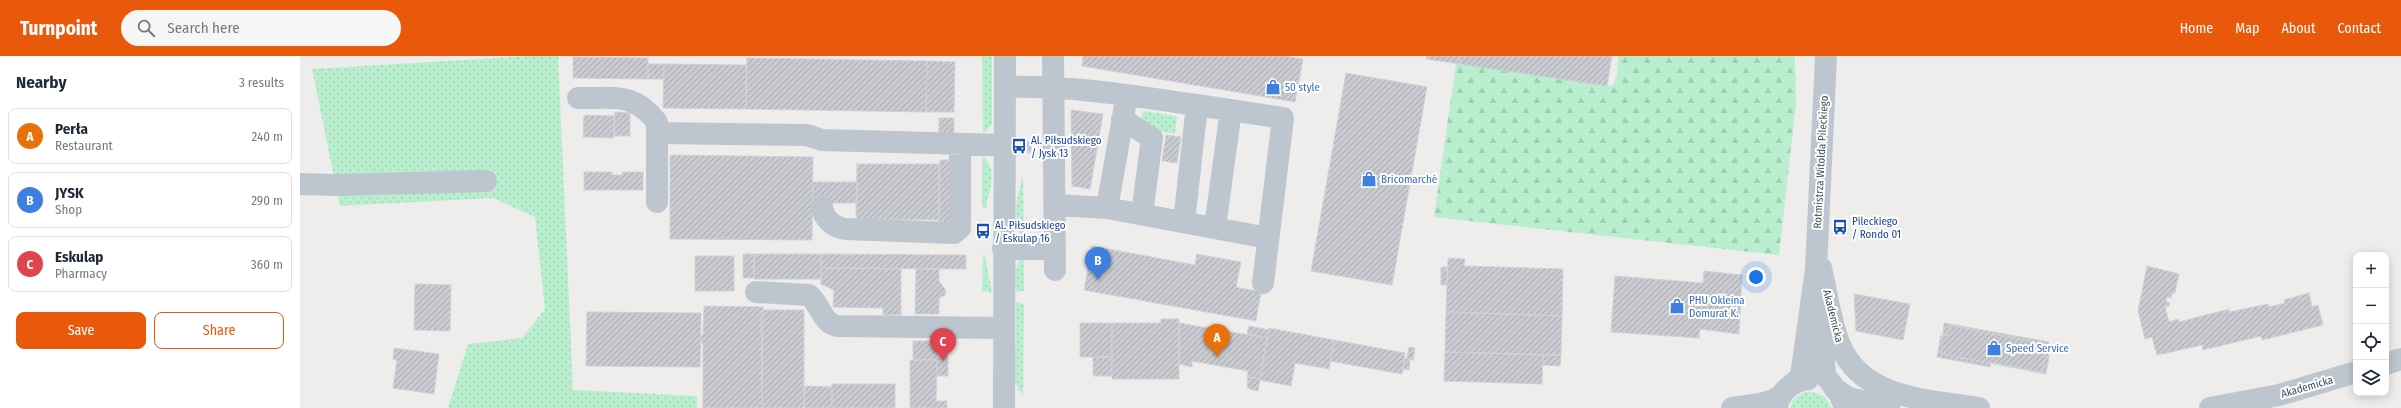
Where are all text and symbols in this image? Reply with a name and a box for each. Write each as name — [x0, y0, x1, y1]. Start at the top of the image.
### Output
search box — [121, 10, 401, 46]
text: Turnpoint — [20, 17, 97, 40]
icon: search — [135, 17, 157, 39]
text: Search here — [167, 19, 240, 37]
text: Home — [2180, 20, 2213, 37]
text: Map — [2235, 20, 2259, 37]
text: About — [2281, 20, 2316, 37]
text: Contact — [2338, 20, 2381, 37]
text: Nearby — [16, 72, 67, 93]
text: 3 results — [239, 75, 284, 90]
shop icon: 50 style — [1264, 78, 1282, 96]
place label: 50 style — [1285, 81, 1320, 94]
street label: Rotmistrza Witolda Pileckiego — [1811, 95, 1831, 229]
text: Perła — [55, 120, 88, 138]
text: A — [26, 129, 34, 144]
text: 240 m — [251, 129, 283, 144]
place label: Al. Piłsudskiego / Jysk 13 — [1031, 134, 1102, 160]
bus stop icon: Al. Piłsudskiego / Jysk 13 — [1010, 137, 1028, 155]
text: Restaurant — [55, 138, 113, 153]
shop icon: Bricomarché — [1360, 170, 1378, 188]
place label: Bricomarché — [1381, 173, 1437, 186]
text: JYSK — [55, 184, 84, 202]
text: B — [26, 193, 34, 208]
text: 290 m — [251, 193, 283, 208]
text: Shop — [55, 202, 82, 217]
place label: Pileckiego / Rondo 01 — [1852, 215, 1901, 241]
bus stop icon: Pileckiego / Rondo 01 — [1831, 218, 1849, 236]
place label: Al. Piłsudskiego / Eskulap 16 — [995, 219, 1066, 245]
bus stop icon: Al. Piłsudskiego / Eskulap 16 — [974, 222, 992, 240]
pin: B — [1085, 247, 1111, 280]
text: Eskulap — [55, 248, 104, 266]
map controls — [2353, 252, 2389, 396]
button: + — [2353, 252, 2389, 288]
text: C — [27, 257, 33, 272]
text: 360 m — [251, 257, 283, 272]
text: Pharmacy — [55, 266, 107, 281]
your location — [1746, 267, 1766, 287]
street label: Akademicka — [1820, 288, 1846, 344]
button: − — [2353, 288, 2389, 324]
place label: PHU Okleina Domurat K. — [1689, 294, 1745, 320]
shop icon: PHU Okleina Domurat K. — [1668, 297, 1686, 315]
button: Save — [16, 312, 146, 349]
button: Share — [154, 312, 284, 349]
pin: A — [1204, 324, 1230, 357]
button: locate — [2353, 324, 2389, 360]
pin: C — [930, 328, 956, 361]
shop icon: Speed Service — [1985, 339, 2003, 357]
place label: Speed Service — [2006, 342, 2069, 355]
button: layers — [2353, 360, 2389, 396]
street label: Akademicka — [2279, 373, 2335, 401]

